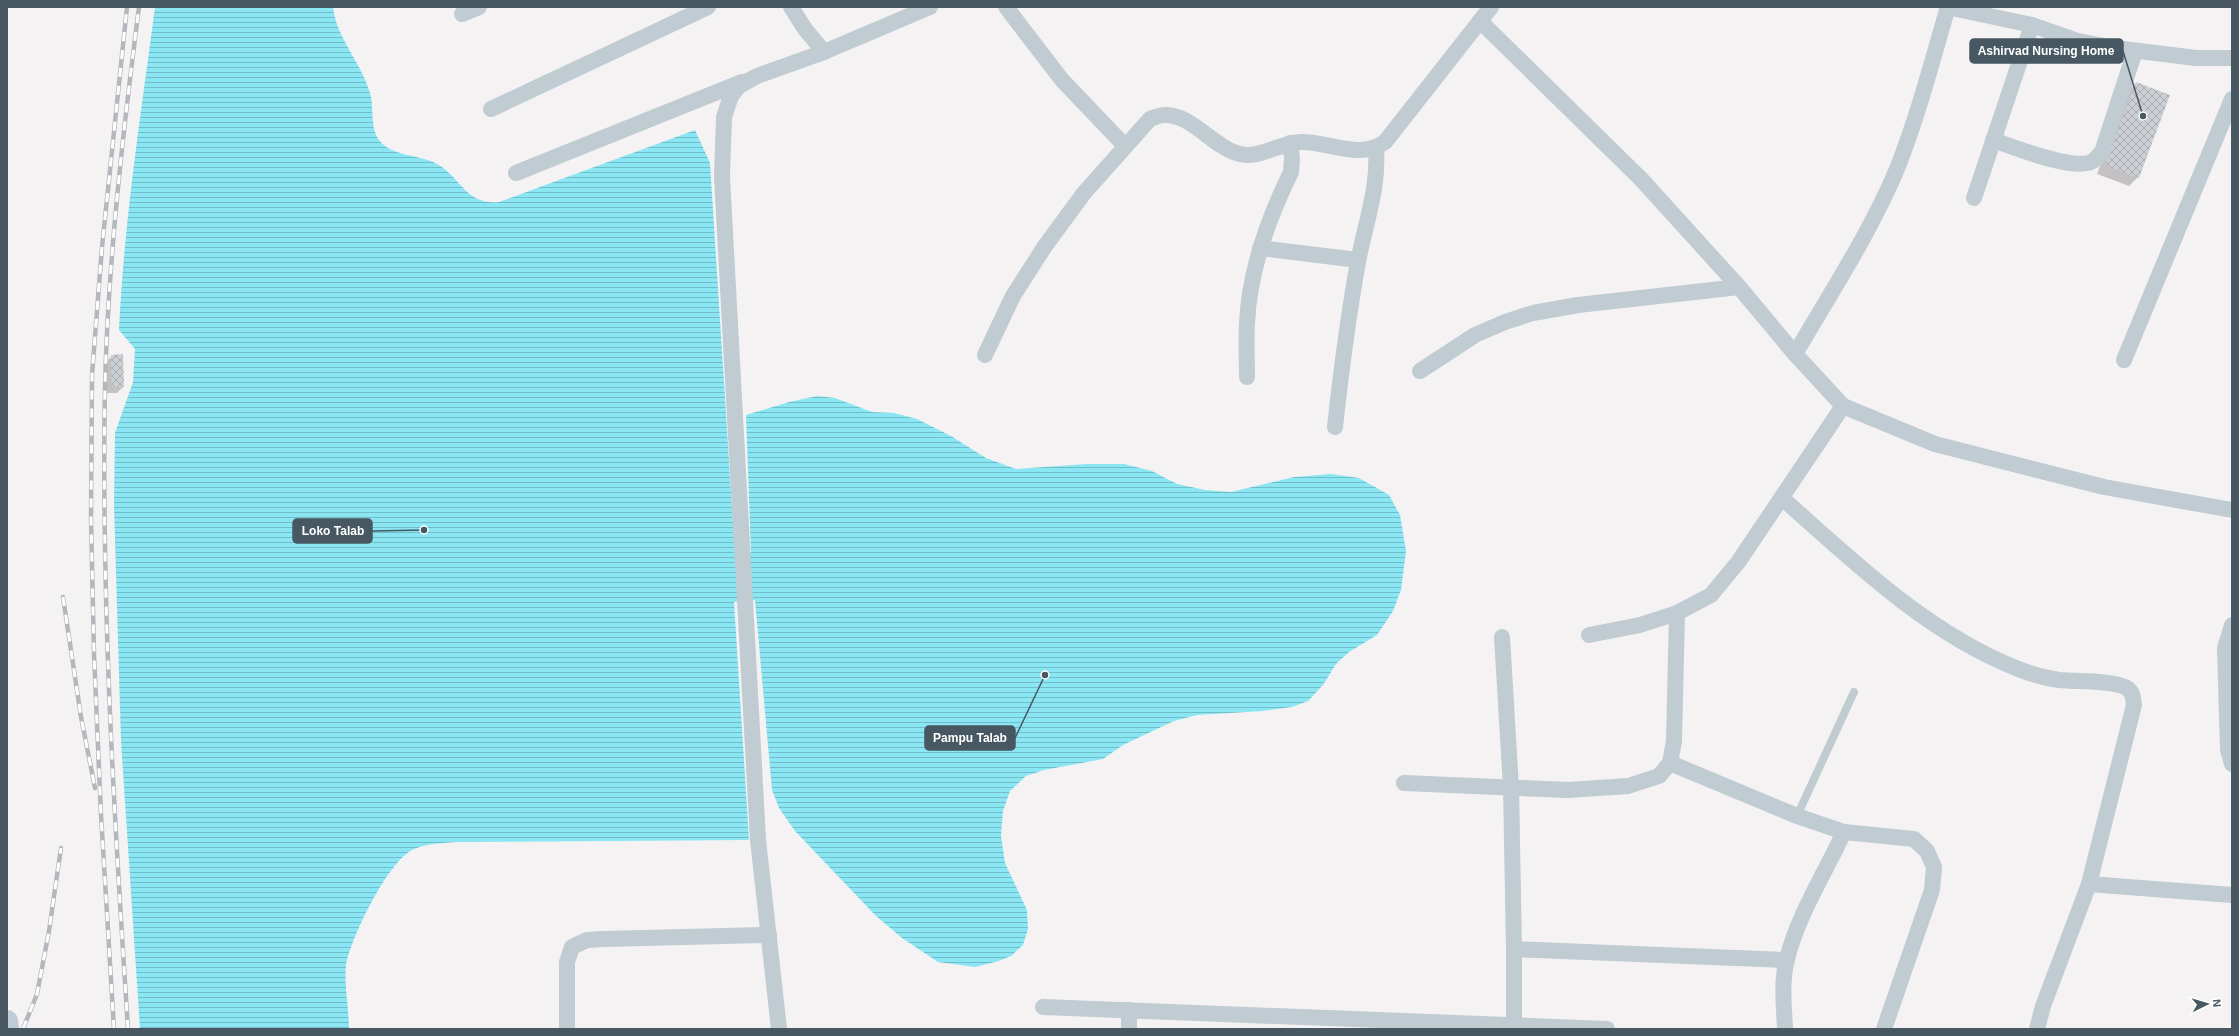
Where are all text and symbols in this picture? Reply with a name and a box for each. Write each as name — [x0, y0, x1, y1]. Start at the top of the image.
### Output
callout: Ashirvad Nursing Home — [1970, 39, 2123, 63]
text: Ashirvad Nursing Home — [1978, 44, 2115, 58]
callout: Loko Talab — [293, 519, 372, 543]
text: Loko Talab — [302, 524, 364, 538]
callout: Pampu Talab — [925, 726, 1015, 750]
text: Pampu Talab — [933, 731, 1007, 745]
north arrow — [2187, 984, 2227, 1024]
text: N — [2211, 999, 2223, 1008]

